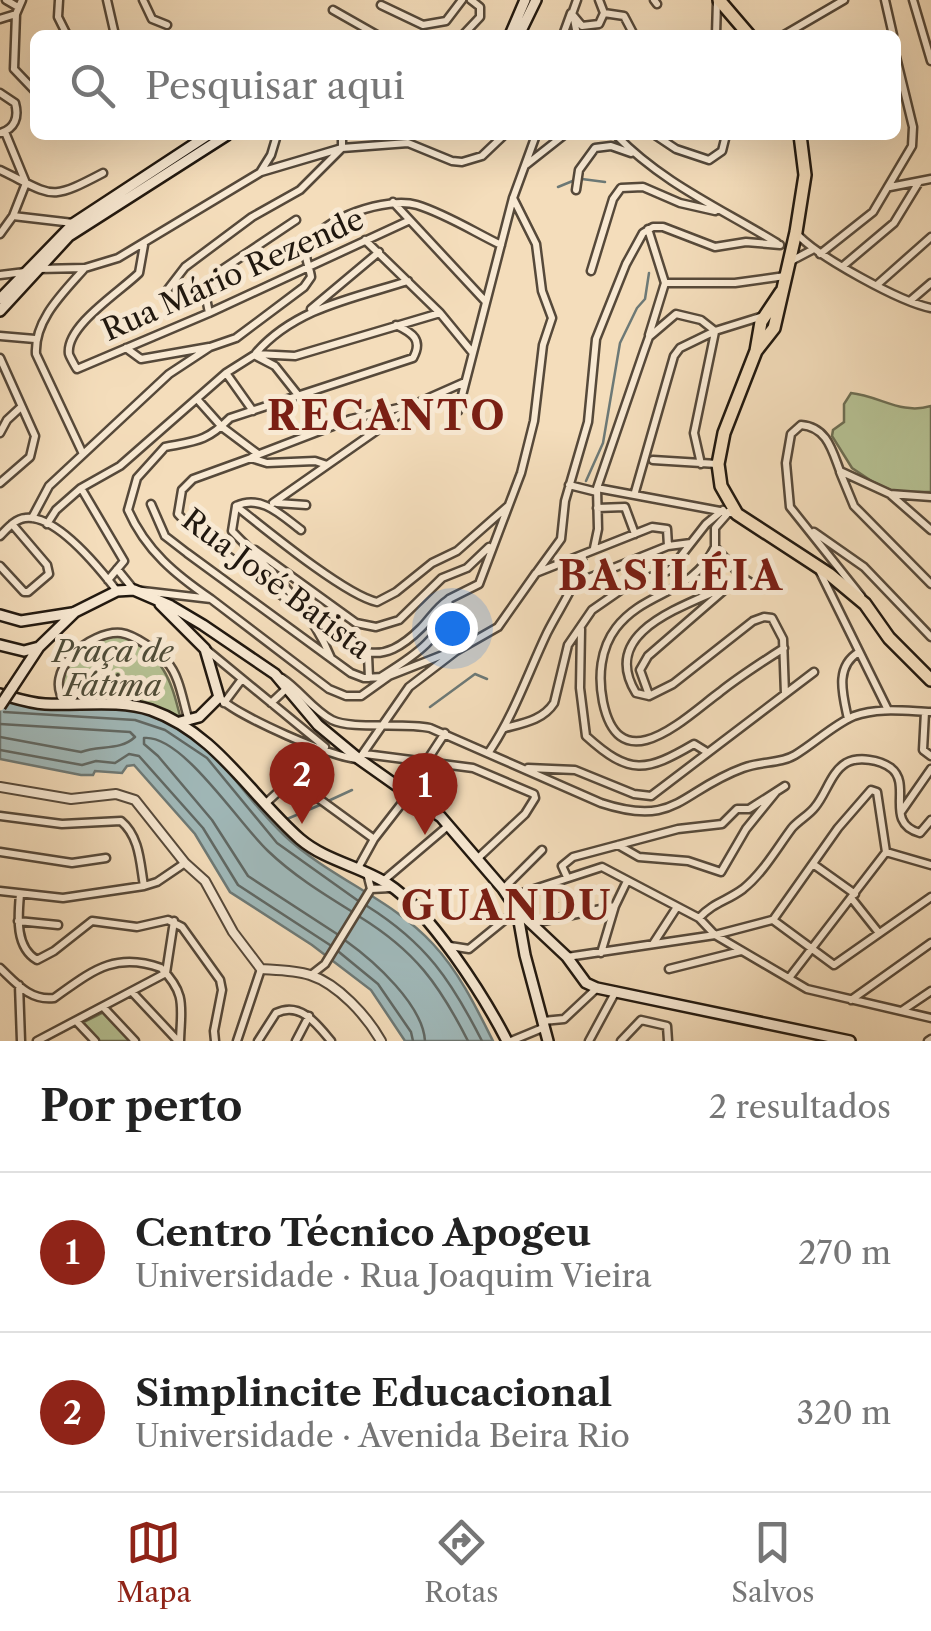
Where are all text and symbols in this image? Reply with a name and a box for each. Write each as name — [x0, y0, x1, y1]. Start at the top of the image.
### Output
search box — [30, 30, 901, 140]
icon: search — [65, 58, 120, 113]
text: Pesquisar aqui — [145, 62, 405, 109]
street label: Rua Mário Rezende — [96, 200, 369, 349]
district label: RECANTO — [267, 391, 507, 440]
street label: Rua José Batista — [175, 501, 378, 667]
district label: BASILÉIA — [558, 551, 784, 600]
your location — [427, 603, 478, 654]
park label: Praça de Fátima — [51, 633, 175, 704]
pin: 2 — [270, 742, 334, 824]
pin: 1 — [392, 752, 458, 835]
district label: GUANDU — [401, 881, 613, 930]
text: Por perto — [40, 1080, 243, 1132]
text: 2 resultados — [709, 1087, 891, 1126]
text: Centro Técnico Apogeu — [135, 1209, 591, 1256]
text: 1 — [65, 1233, 80, 1272]
text: 270 m — [798, 1233, 891, 1272]
text: Universidade · Rua Joaquim Vieira — [135, 1256, 652, 1295]
text: Simplincite Educacional — [135, 1369, 612, 1416]
text: 2 — [63, 1393, 82, 1432]
text: 320 m — [796, 1393, 891, 1432]
text: Universidade · Avenida Beira Rio — [135, 1416, 630, 1455]
tab: Mapa — [116, 1515, 191, 1609]
tab: Rotas — [424, 1515, 498, 1609]
tab: Salvos — [731, 1515, 815, 1609]

